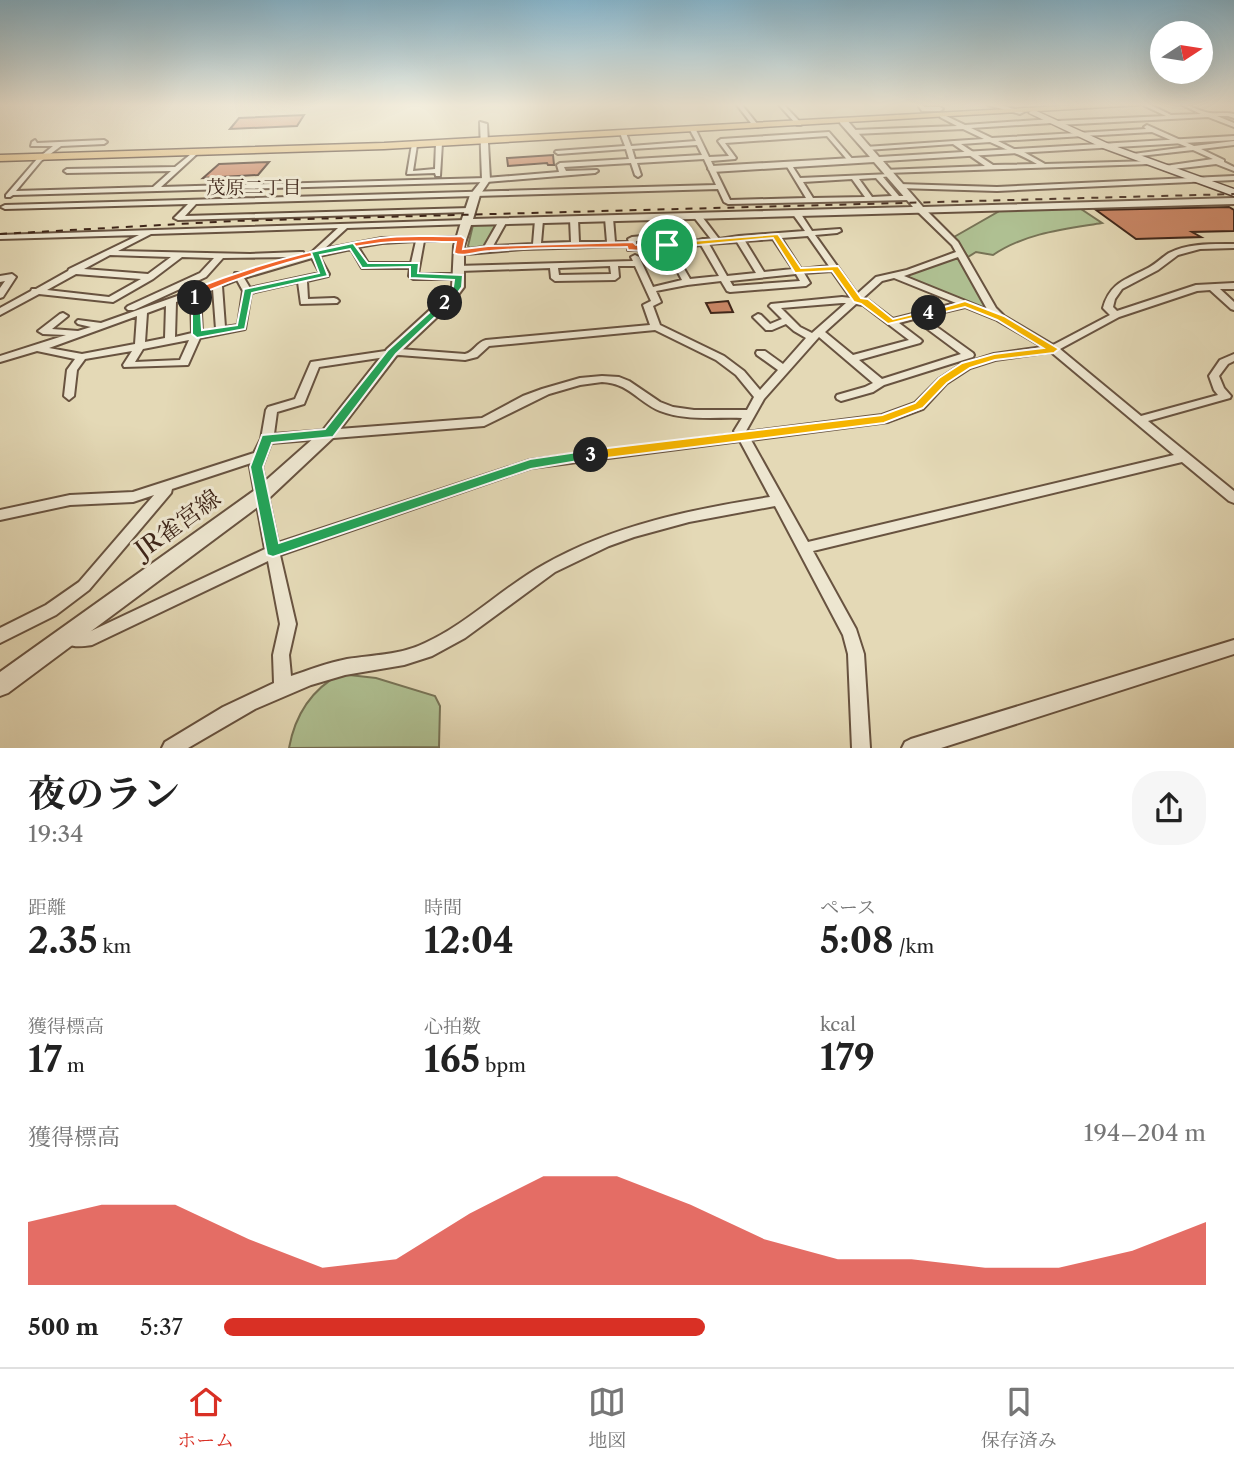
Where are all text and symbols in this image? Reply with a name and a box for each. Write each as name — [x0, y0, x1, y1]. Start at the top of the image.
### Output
north arrow — [1150, 21, 1213, 84]
map controls — [1150, 21, 1213, 84]
district label: 茂原二丁目 — [206, 176, 302, 199]
pin — [637, 215, 697, 275]
icon: arrive — [648, 226, 686, 264]
pin: 1 — [178, 280, 212, 316]
text: 1 — [190, 286, 199, 309]
pin: 2 — [428, 286, 462, 320]
text: 2 — [439, 291, 450, 314]
pin: 4 — [912, 296, 946, 330]
text: 4 — [923, 301, 934, 324]
pin: 3 — [574, 438, 608, 472]
text: 3 — [585, 443, 596, 466]
street label: JR雀宮線 — [126, 483, 226, 567]
text: 夜のラン — [28, 770, 180, 817]
button: share — [1132, 771, 1206, 845]
text: 19:34 — [28, 820, 84, 848]
text: 距離 — [28, 896, 66, 919]
text: 時間 — [424, 896, 462, 919]
text: ペース — [820, 896, 876, 919]
text: 2.35 — [28, 919, 97, 962]
text: 12:04 — [424, 919, 514, 962]
text: 5:08 — [820, 919, 894, 962]
text: km — [97, 935, 131, 958]
text: /km — [894, 935, 934, 958]
text: kcal — [820, 1013, 856, 1036]
text: 獲得標高 — [28, 1015, 104, 1038]
text: 心拍数 — [424, 1015, 481, 1038]
text: 179 — [820, 1036, 875, 1079]
text: 17 — [28, 1038, 62, 1081]
text: 165 — [424, 1038, 480, 1081]
text: m — [62, 1054, 85, 1077]
text: bpm — [480, 1054, 526, 1077]
text: 194–204 m — [1084, 1119, 1206, 1147]
text: 獲得標高 — [28, 1123, 120, 1151]
text: 500 m — [28, 1313, 99, 1341]
text: 5:37 — [140, 1313, 183, 1341]
tab: ホーム — [177, 1383, 234, 1452]
tab: 地図 — [588, 1383, 627, 1452]
tab: 保存済み — [981, 1383, 1057, 1452]

